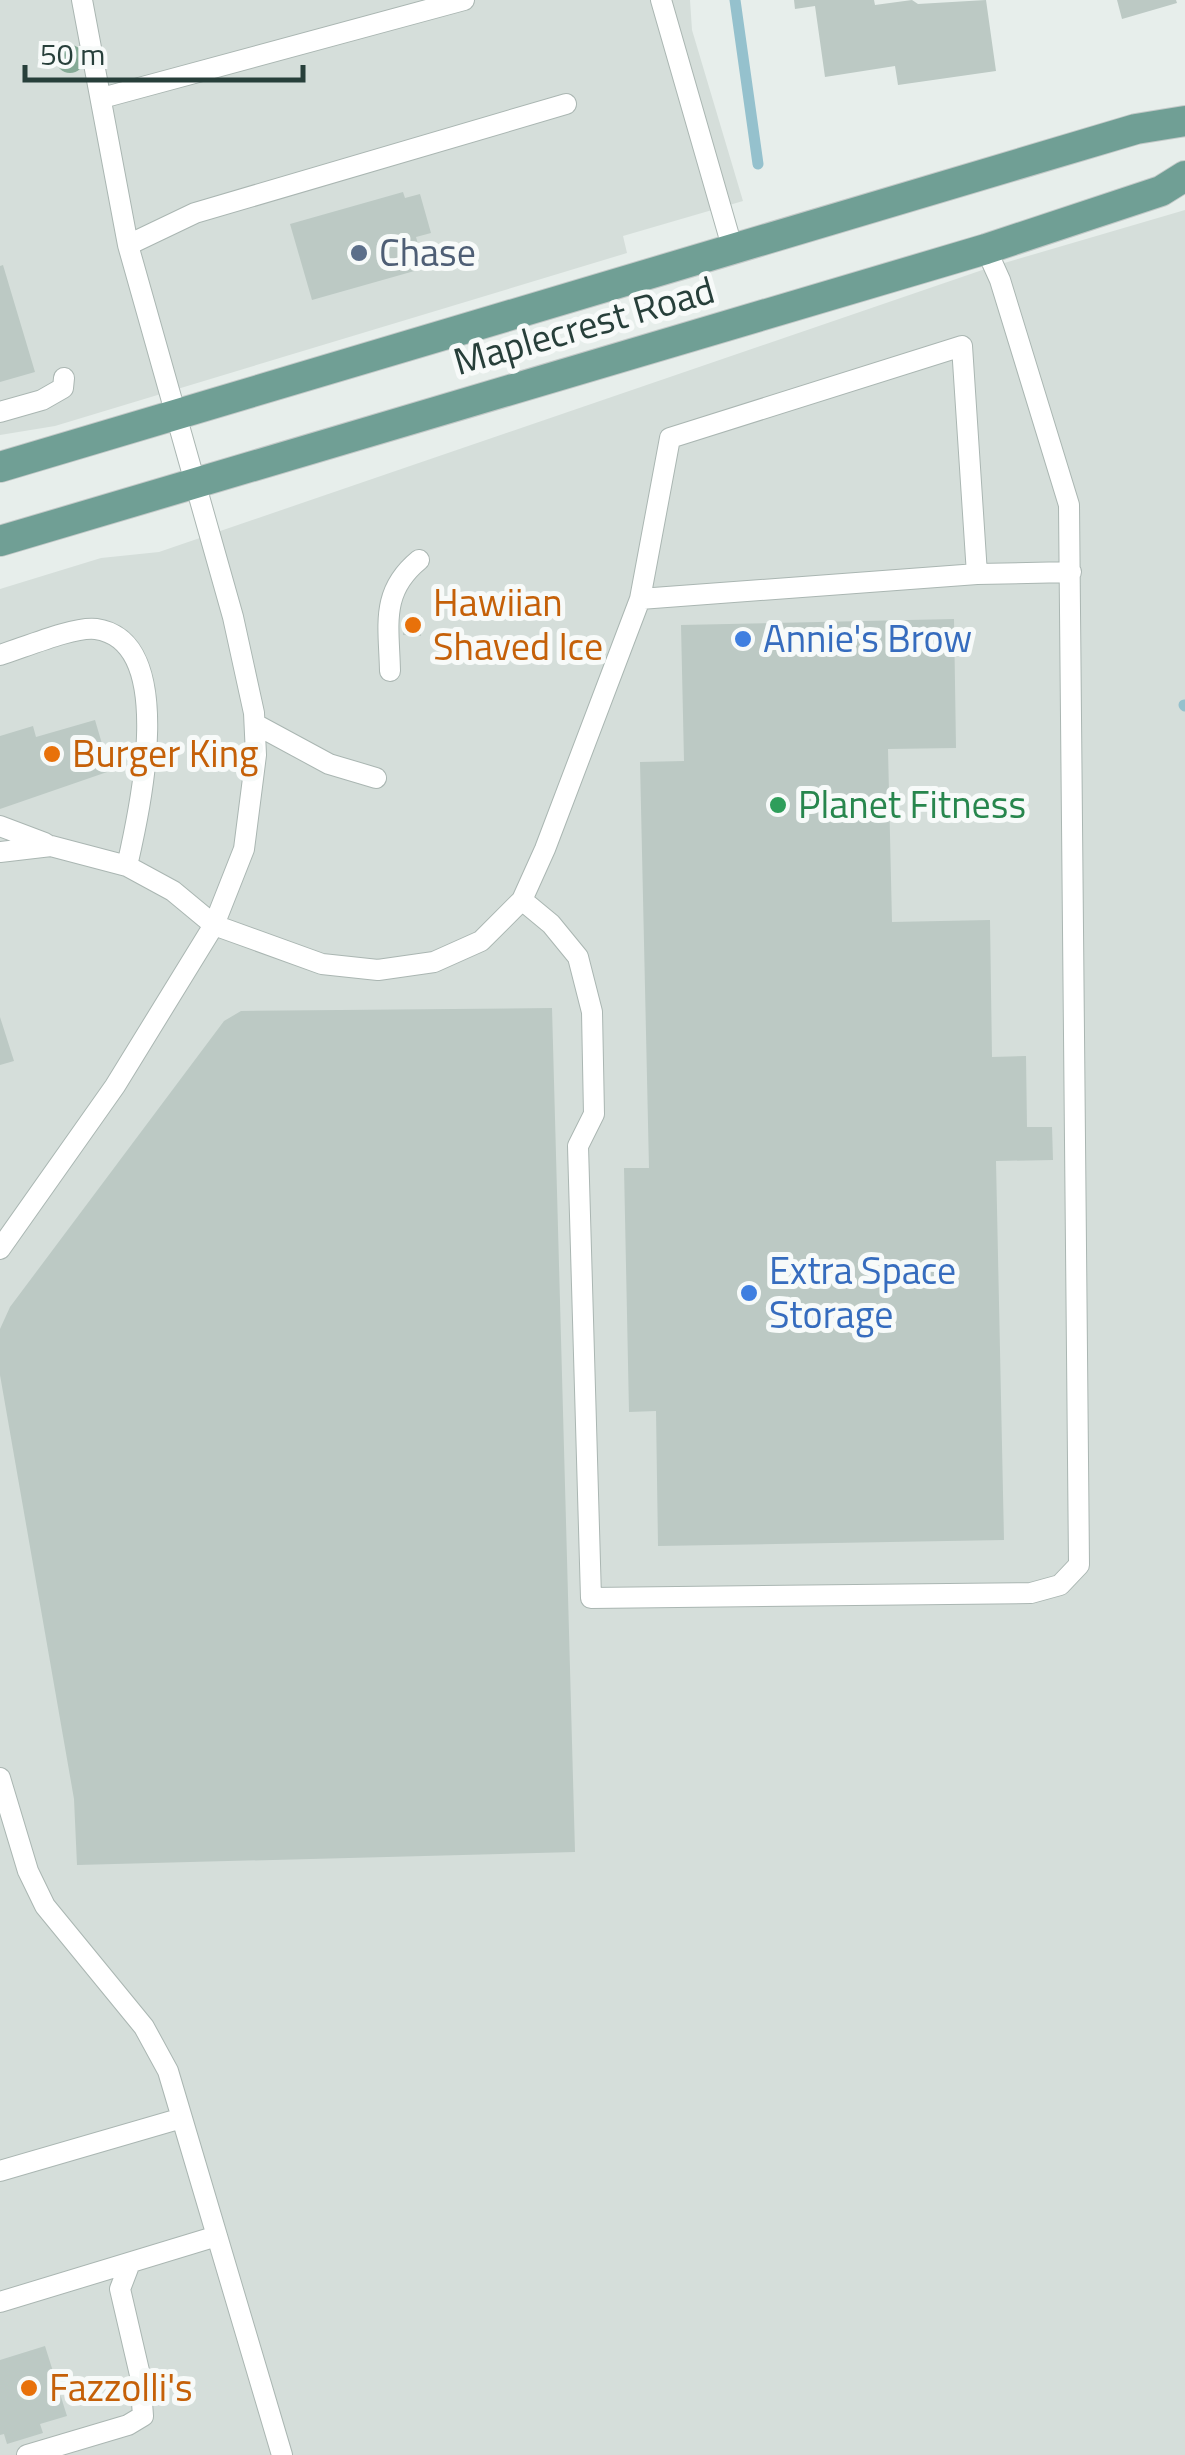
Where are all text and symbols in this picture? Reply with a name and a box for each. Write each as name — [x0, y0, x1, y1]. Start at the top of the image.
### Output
scale bar — [25, 20, 302, 82]
text: 50 m — [40, 31, 105, 77]
place label: Chase — [379, 223, 476, 281]
marker: Chase — [348, 242, 370, 264]
street label: Maplecrest Road — [446, 260, 721, 390]
place label: Hawiian Shaved Ice — [433, 573, 603, 675]
place label: Annie's Brow — [763, 609, 972, 667]
marker: Hawiian Shaved Ice — [402, 614, 424, 636]
marker: Annie's Brow — [732, 628, 754, 650]
place label: Burger King — [72, 724, 259, 782]
marker: Burger King — [41, 743, 63, 765]
place label: Planet Fitness — [798, 775, 1026, 833]
marker: Planet Fitness — [767, 794, 789, 816]
place label: Extra Space Storage — [769, 1241, 956, 1343]
marker: Extra Space Storage — [738, 1282, 760, 1304]
place label: Fazzolli's — [49, 2358, 193, 2416]
marker: Fazzolli's — [18, 2377, 40, 2399]

